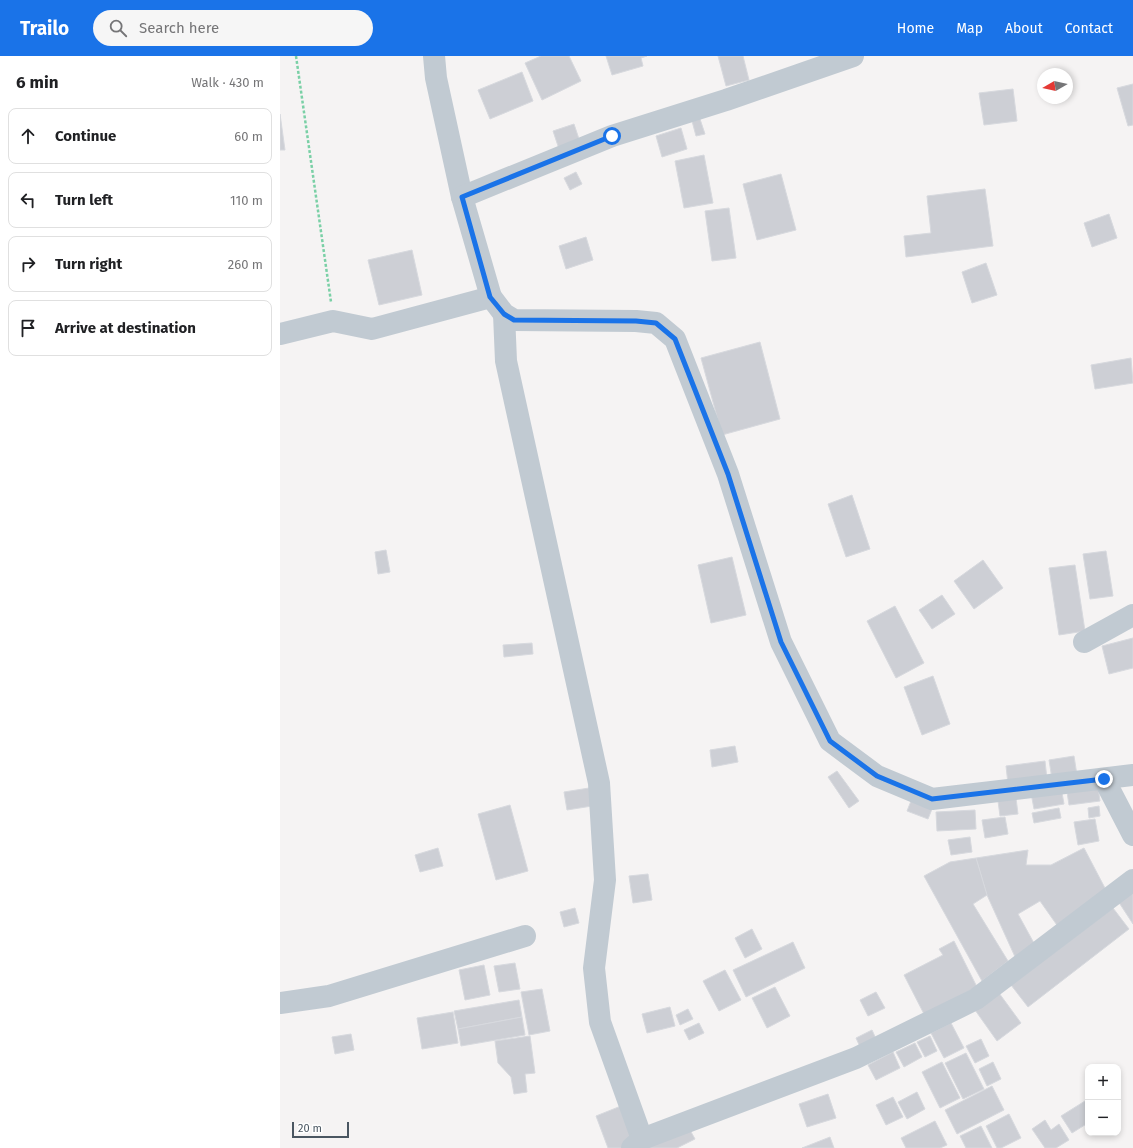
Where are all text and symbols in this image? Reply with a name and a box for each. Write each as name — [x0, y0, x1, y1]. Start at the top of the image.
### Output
search box — [93, 10, 373, 46]
text: Trailo — [20, 17, 69, 40]
icon: search — [107, 17, 129, 39]
text: Search here — [139, 19, 219, 37]
text: Home — [897, 20, 934, 37]
text: Map — [956, 20, 983, 37]
text: About — [1005, 20, 1043, 37]
text: Contact — [1065, 20, 1113, 37]
north arrow — [1037, 68, 1073, 104]
text: 6 min — [16, 72, 59, 93]
text: Walk · 430 m — [191, 75, 264, 90]
icon: ahead — [17, 125, 39, 147]
text: Continue — [55, 127, 116, 145]
route start — [603, 127, 621, 145]
text: 60 m — [234, 129, 263, 144]
icon: left — [17, 189, 39, 211]
text: Turn left — [55, 191, 113, 209]
text: 110 m — [230, 193, 263, 208]
icon: right — [17, 253, 39, 275]
text: Turn right — [55, 255, 122, 273]
text: 260 m — [228, 257, 263, 272]
icon: arrive — [17, 317, 39, 339]
text: Arrive at destination — [55, 319, 196, 337]
route end — [1095, 770, 1113, 788]
map controls — [1085, 1064, 1121, 1136]
button: + — [1085, 1064, 1121, 1100]
button: − — [1085, 1100, 1121, 1136]
scale bar — [292, 1120, 349, 1139]
text: 20 m — [298, 1122, 322, 1135]

